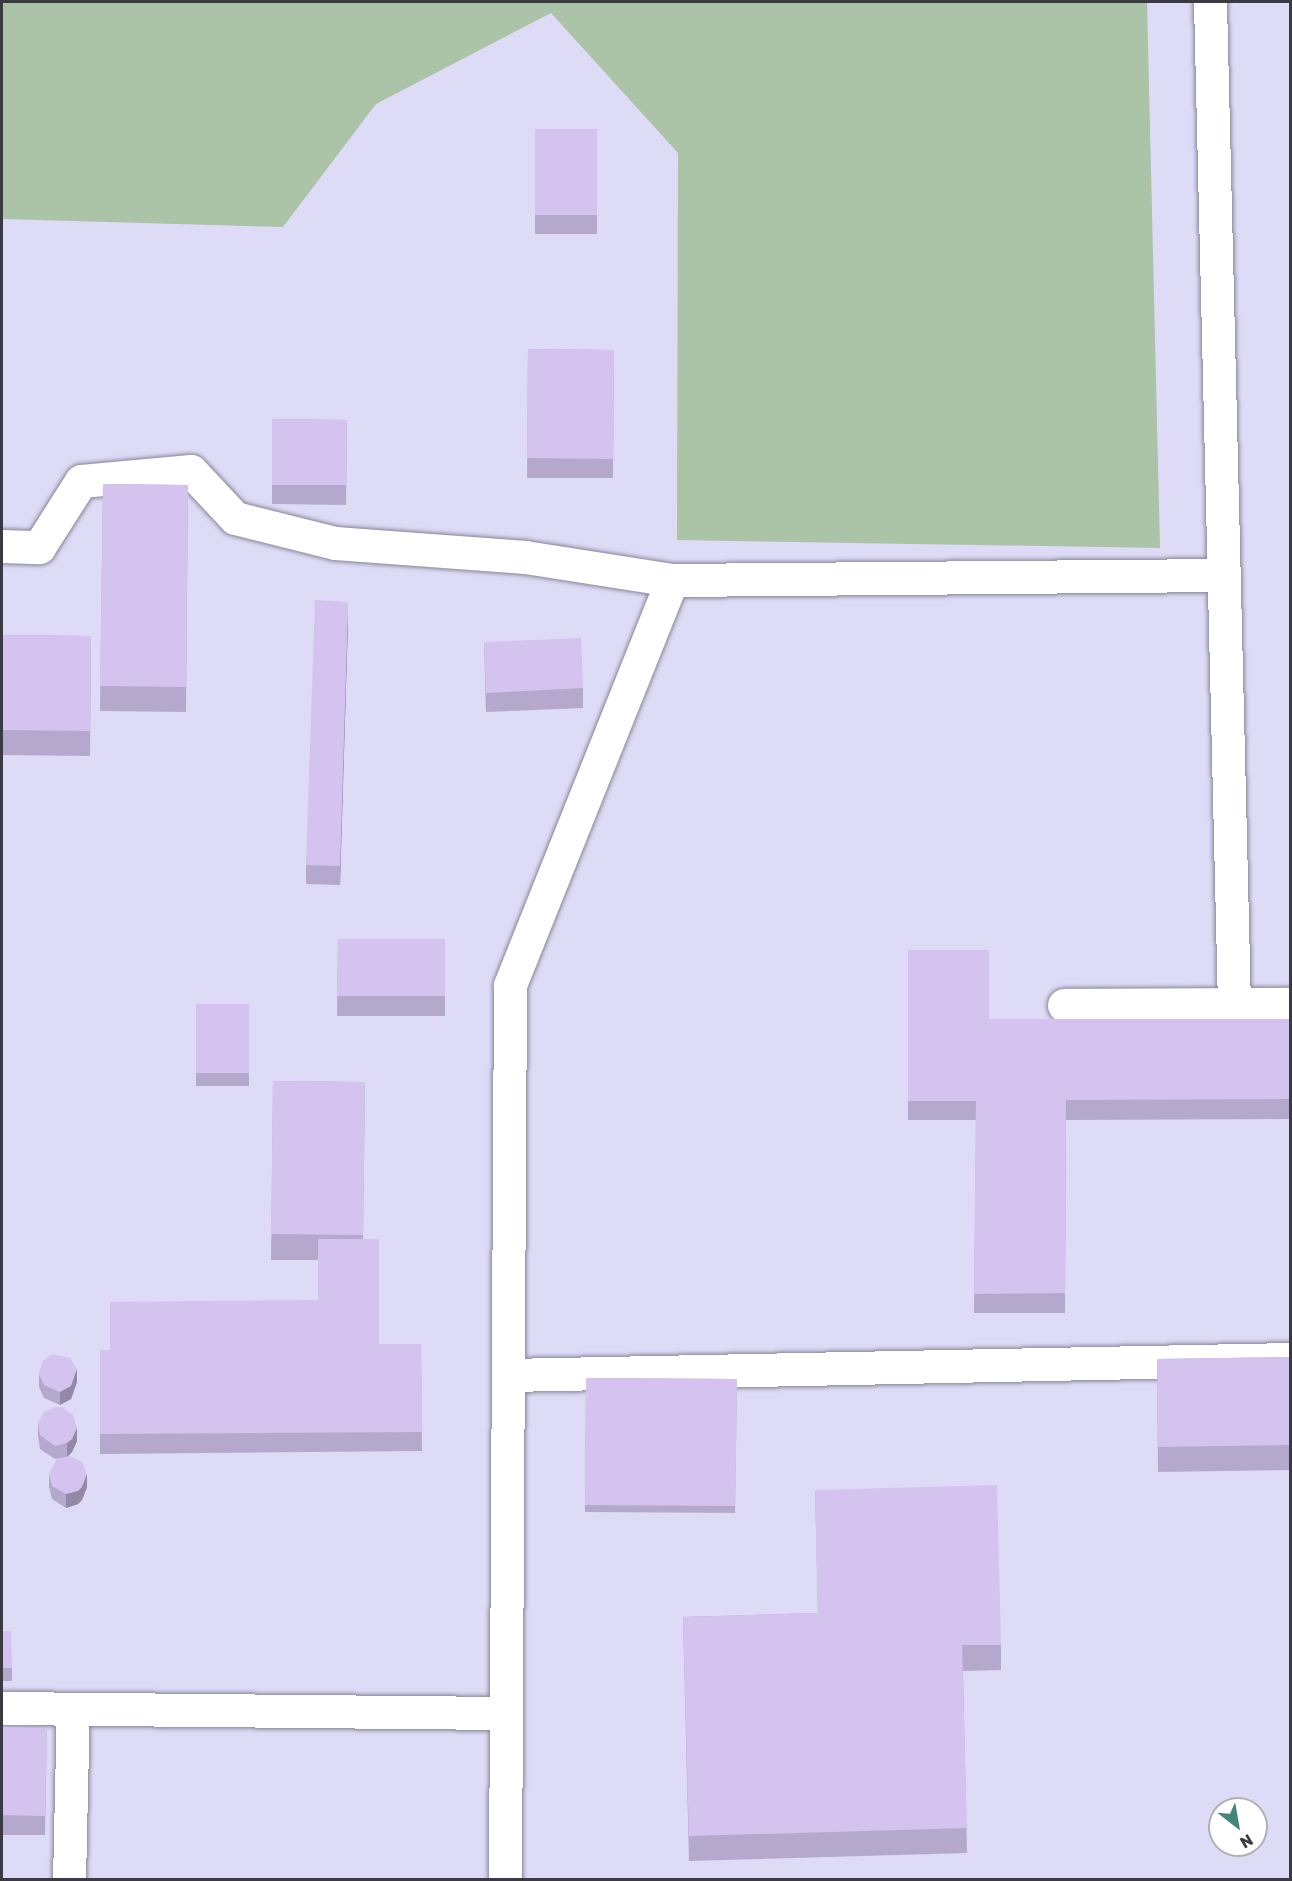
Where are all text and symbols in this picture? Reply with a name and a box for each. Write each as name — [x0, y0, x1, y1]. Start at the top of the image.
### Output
north arrow — [1208, 1797, 1268, 1857]
text: N — [1237, 1830, 1256, 1852]

